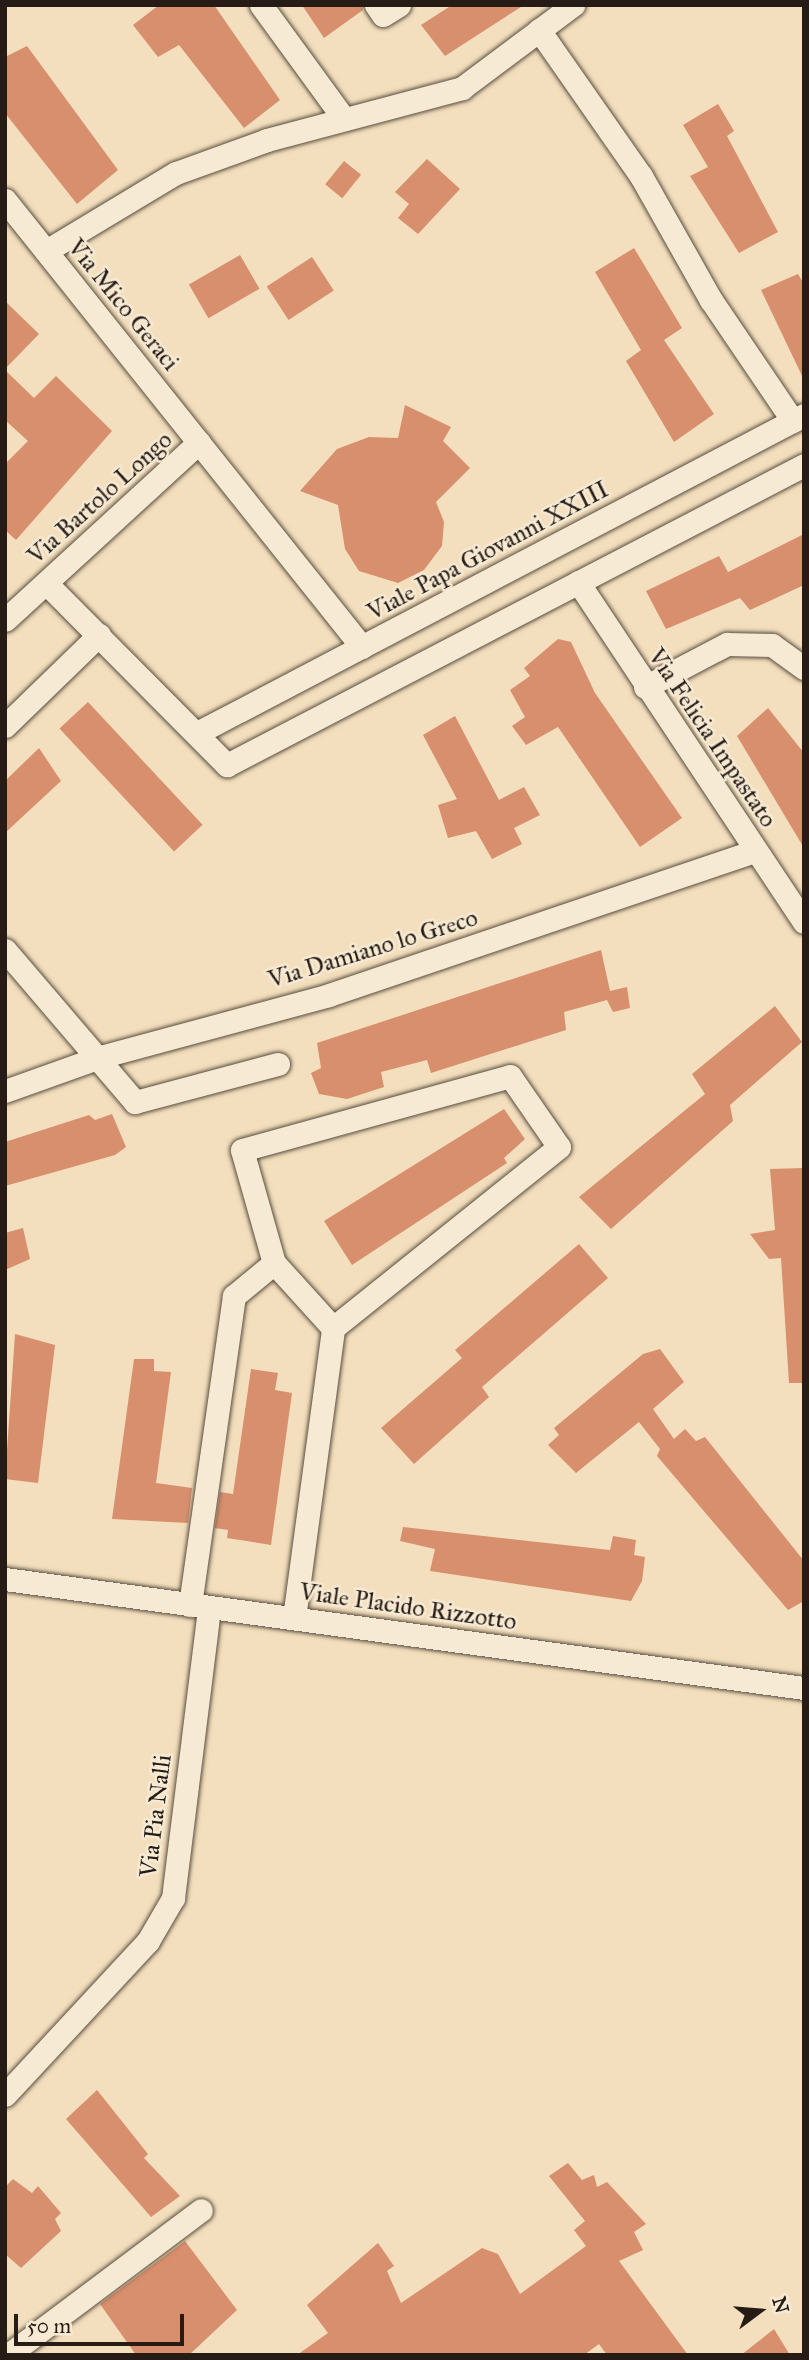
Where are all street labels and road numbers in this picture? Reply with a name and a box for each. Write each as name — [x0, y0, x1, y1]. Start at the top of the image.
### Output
street label: Via Mico Geraci — [61, 233, 185, 377]
street label: Via Bartolo Longo — [22, 426, 178, 570]
street label: Viale Papa Giovanni XXIII — [362, 475, 614, 627]
street label: Via Felicia Impastato — [641, 643, 783, 833]
street label: Via Damiano lo Greco — [265, 903, 481, 995]
street label: Viale Placido Rizzotto — [298, 1578, 518, 1636]
street label: Via Pia Nalli — [134, 1753, 178, 1879]

